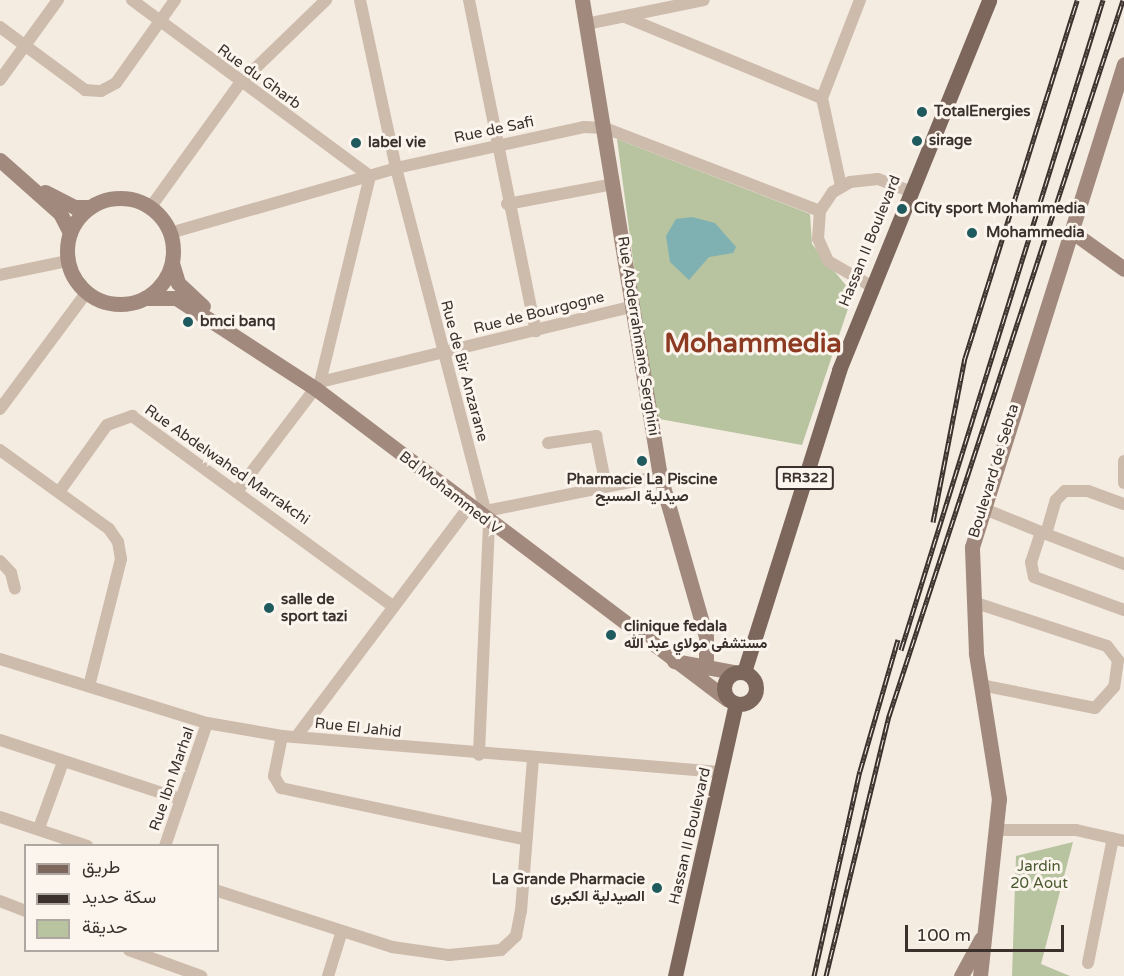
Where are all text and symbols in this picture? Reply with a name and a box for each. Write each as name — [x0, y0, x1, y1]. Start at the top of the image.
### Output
street label: Rue du Gharb — [214, 41, 304, 113]
place label: TotalEnergies — [934, 103, 1030, 121]
marker: TotalEnergies — [915, 105, 929, 119]
street label: Rue de Safi — [452, 113, 536, 147]
place label: sirage — [929, 132, 972, 150]
place label: label vie — [368, 134, 426, 152]
marker: sirage — [910, 134, 924, 148]
marker: label vie — [349, 136, 363, 150]
street label: Hassan II Boulevard — [835, 173, 905, 309]
place label: City sport Mohammedia — [914, 200, 1086, 218]
marker: City sport Mohammedia — [895, 202, 909, 216]
marker: Mohammedia — [963, 224, 981, 242]
place label: Mohammedia — [986, 224, 1085, 242]
street label: Rue Abderrahmane Serghini — [613, 235, 663, 437]
street label: Rue de Bourgogne — [472, 288, 606, 338]
street label: Rue de Bir Anzarane — [436, 298, 492, 444]
place label: bmci banq — [200, 313, 275, 331]
marker: bmci banq — [181, 315, 195, 329]
district label: Mohammedia — [664, 328, 842, 360]
street label: Rue Abdelwahed Marrakchi — [141, 401, 313, 529]
street label: Boulevard de Sebta — [965, 402, 1023, 540]
street label: Bd Mohammed V — [395, 448, 505, 538]
marker: Pharmacie La Piscine صيدلية المسبح — [635, 454, 649, 468]
road number: RR322 — [775, 467, 835, 489]
place label: Pharmacie La Piscine صيدلية المسبح — [567, 470, 717, 505]
place label: salle de sport tazi — [281, 590, 348, 625]
marker: salle de sport tazi — [262, 601, 276, 615]
place label: clinique fedala مستشفى مولاي عبد الله — [624, 617, 767, 652]
marker: clinique fedala مستشفى مولاي عبد الله — [602, 626, 620, 644]
street label: Rue El Jahid — [314, 714, 402, 742]
street label: Rue Ibn Marhal — [146, 725, 198, 833]
street label: Hassan II Boulevard — [665, 766, 715, 906]
legend — [24, 844, 219, 952]
text: طريق — [82, 856, 120, 878]
park label: Jardin 20 Aout — [1010, 857, 1068, 892]
place label: La Grande Pharmacie الصيدلية الكبرى — [492, 870, 645, 905]
marker: La Grande Pharmacie الصيدلية الكبرى — [650, 881, 664, 895]
text: سكة حديد — [82, 886, 156, 908]
scale bar — [908, 913, 1067, 951]
text: حديقة — [82, 916, 128, 938]
text: 100 m — [916, 924, 971, 946]

